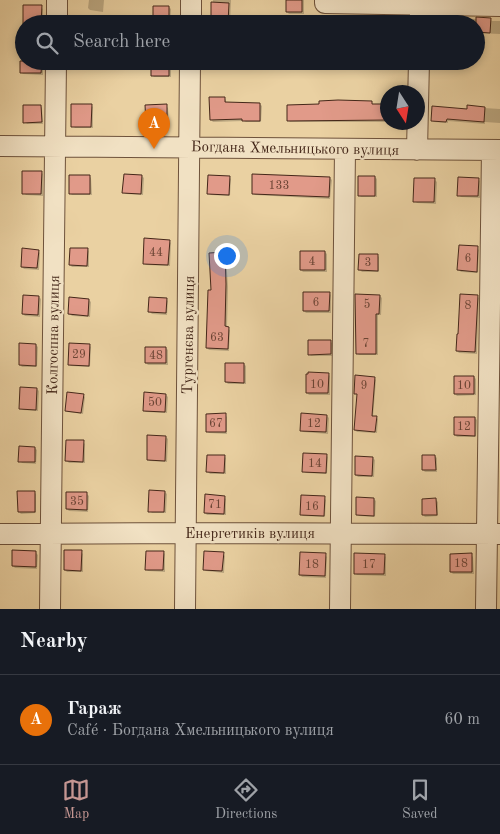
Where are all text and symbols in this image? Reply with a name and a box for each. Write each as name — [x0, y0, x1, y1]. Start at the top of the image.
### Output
search box — [15, 15, 485, 70]
icon: search — [33, 29, 61, 57]
text: Search here — [73, 33, 170, 52]
north arrow — [380, 85, 425, 130]
pin: A — [138, 108, 170, 149]
street label: Богдана Хмельницького вулиця — [191, 140, 399, 159]
house number: 133 — [269, 180, 289, 192]
your location — [214, 243, 240, 269]
house number: 44 — [149, 247, 163, 259]
house number: 6 — [465, 253, 472, 265]
house number: 4 — [309, 256, 316, 268]
house number: 3 — [365, 257, 371, 269]
street label: Колгоспна вулиця — [46, 275, 63, 395]
street label: Тургенєва вулиця — [181, 275, 198, 395]
house number: 6 — [313, 297, 320, 309]
house number: 5 — [364, 298, 371, 311]
house number: 8 — [465, 300, 472, 312]
house number: 63 — [210, 332, 224, 344]
house number: 7 — [363, 338, 369, 350]
house number: 29 — [72, 349, 86, 361]
house number: 48 — [149, 350, 163, 362]
house number: 10 — [310, 379, 324, 391]
house number: 9 — [361, 380, 367, 392]
house number: 10 — [457, 380, 471, 392]
house number: 50 — [148, 396, 162, 409]
house number: 67 — [209, 418, 223, 430]
house number: 12 — [307, 418, 321, 430]
house number: 12 — [457, 421, 471, 433]
house number: 14 — [308, 458, 322, 470]
house number: 35 — [70, 495, 84, 508]
house number: 71 — [208, 499, 222, 511]
house number: 16 — [305, 501, 319, 513]
street label: Енергетиків вулиця — [185, 527, 315, 542]
house number: 18 — [454, 558, 468, 570]
house number: 18 — [305, 559, 319, 571]
house number: 17 — [362, 559, 376, 571]
text: Nearby — [20, 631, 88, 652]
text: Гараж — [67, 700, 122, 719]
text: A — [30, 712, 42, 728]
text: 60 m — [444, 712, 480, 728]
text: Café · Богдана Хмельницького вулиця — [67, 723, 334, 739]
tab: Map — [62, 776, 90, 823]
tab: Directions — [215, 776, 277, 823]
tab: Saved — [402, 776, 438, 823]

